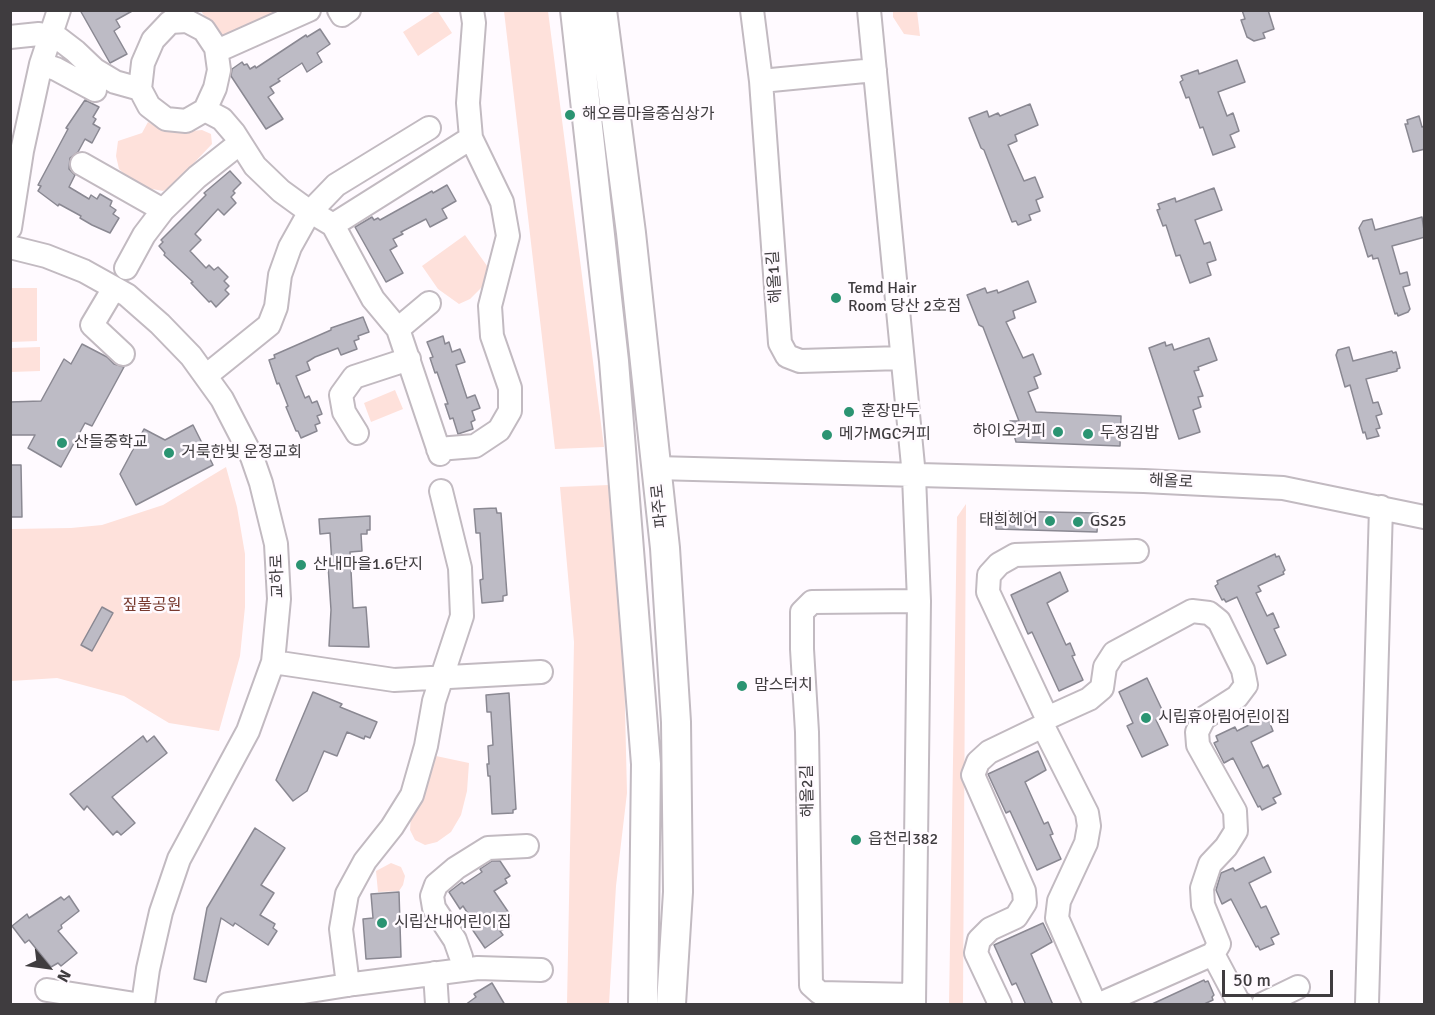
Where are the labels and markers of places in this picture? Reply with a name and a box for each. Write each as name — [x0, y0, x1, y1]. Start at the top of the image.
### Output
place label: 해오름마을중심상가 — [582, 105, 714, 125]
marker: 해오름마을중심상가 — [563, 108, 577, 122]
place label: Temd Hair Room 당산 2호점 — [848, 279, 961, 317]
marker: Temd Hair Room 당산 2호점 — [829, 291, 843, 305]
place label: 훈장만두 — [861, 402, 920, 422]
marker: 훈장만두 — [842, 405, 856, 419]
place label: 하이오커피 — [972, 422, 1046, 442]
place label: 두정김밥 — [1100, 424, 1159, 444]
place label: 메가MGC커피 — [839, 425, 931, 445]
marker: 하이오커피 — [1051, 425, 1065, 439]
marker: 두정김밥 — [1081, 427, 1095, 441]
marker: 메가MGC커피 — [820, 428, 834, 442]
place label: 산들중학교 — [74, 433, 148, 453]
marker: 산들중학교 — [55, 436, 69, 450]
place label: 거룩한빛 운정교회 — [181, 443, 302, 463]
marker: 거룩한빛 운정교회 — [162, 446, 176, 460]
place label: 태희헤어 — [979, 511, 1038, 531]
place label: GS25 — [1090, 512, 1126, 532]
marker: 태희헤어 — [1043, 514, 1057, 528]
marker: GS25 — [1071, 515, 1085, 529]
place label: 산내마을1.6단지 — [313, 555, 423, 575]
marker: 산내마을1.6단지 — [294, 558, 308, 572]
place label: 맘스터치 — [754, 676, 813, 696]
marker: 맘스터치 — [735, 679, 749, 693]
place label: 시립휴아림어린이집 — [1158, 708, 1290, 728]
marker: 시립휴아림어린이집 — [1139, 711, 1153, 725]
place label: 읍천리382 — [868, 830, 938, 850]
marker: 읍천리382 — [849, 833, 863, 847]
place label: 시립산내어린이집 — [394, 913, 512, 933]
marker: 시립산내어린이집 — [375, 916, 389, 930]

